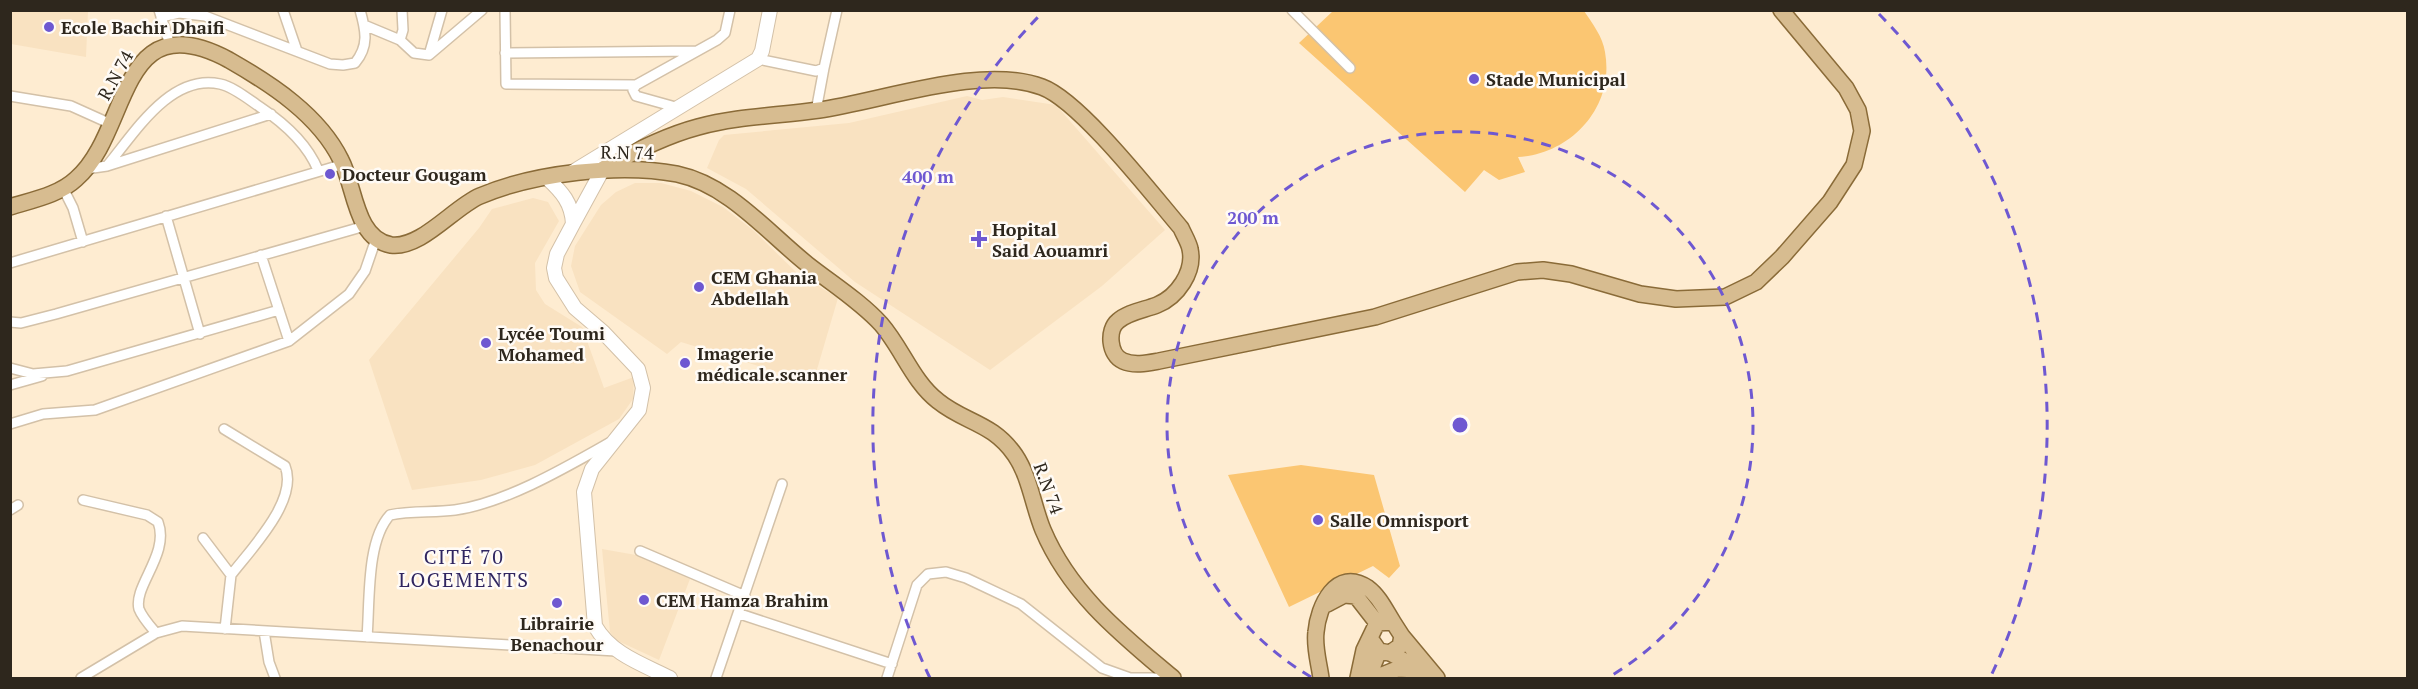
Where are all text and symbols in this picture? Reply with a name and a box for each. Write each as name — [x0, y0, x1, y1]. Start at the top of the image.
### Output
place label: Ecole Bachir Dhaifi — [61, 15, 225, 39]
marker: Ecole Bachir Dhaifi — [42, 20, 56, 34]
street label: R.N 74 — [92, 46, 139, 104]
place label: Stade Municipal — [1486, 67, 1626, 91]
marker: Stade Municipal — [1467, 72, 1481, 86]
street label: R.N 74 — [600, 140, 654, 164]
place label: Docteur Gougam — [342, 162, 487, 186]
text: 400 m — [902, 164, 954, 188]
marker: Docteur Gougam — [323, 167, 337, 181]
text: 200 m — [1227, 205, 1279, 229]
place label: Hopital Said Aouamri — [992, 217, 1108, 262]
marker: Hopital Said Aouamri — [970, 230, 988, 248]
place label: CEM Ghania Abdellah — [711, 265, 817, 310]
marker: CEM Ghania Abdellah — [692, 280, 706, 294]
place label: Lycée Toumi Mohamed — [498, 321, 605, 366]
marker: Lycée Toumi Mohamed — [479, 336, 493, 350]
place label: Imagerie médicale.scanner — [697, 341, 847, 386]
marker: Imagerie médicale.scanner — [678, 356, 692, 370]
centre of rings — [1450, 415, 1470, 435]
street label: R.N 74 — [1029, 459, 1070, 517]
place label: Salle Omnisport — [1330, 508, 1469, 532]
marker: Salle Omnisport — [1311, 513, 1325, 527]
district label: CITÉ 70 LOGEMENTS — [399, 543, 529, 593]
place label: CEM Hamza Brahim — [656, 588, 829, 612]
marker: CEM Hamza Brahim — [637, 593, 651, 607]
marker: Librairie Benachour — [550, 596, 564, 610]
place label: Librairie Benachour — [511, 611, 604, 656]

